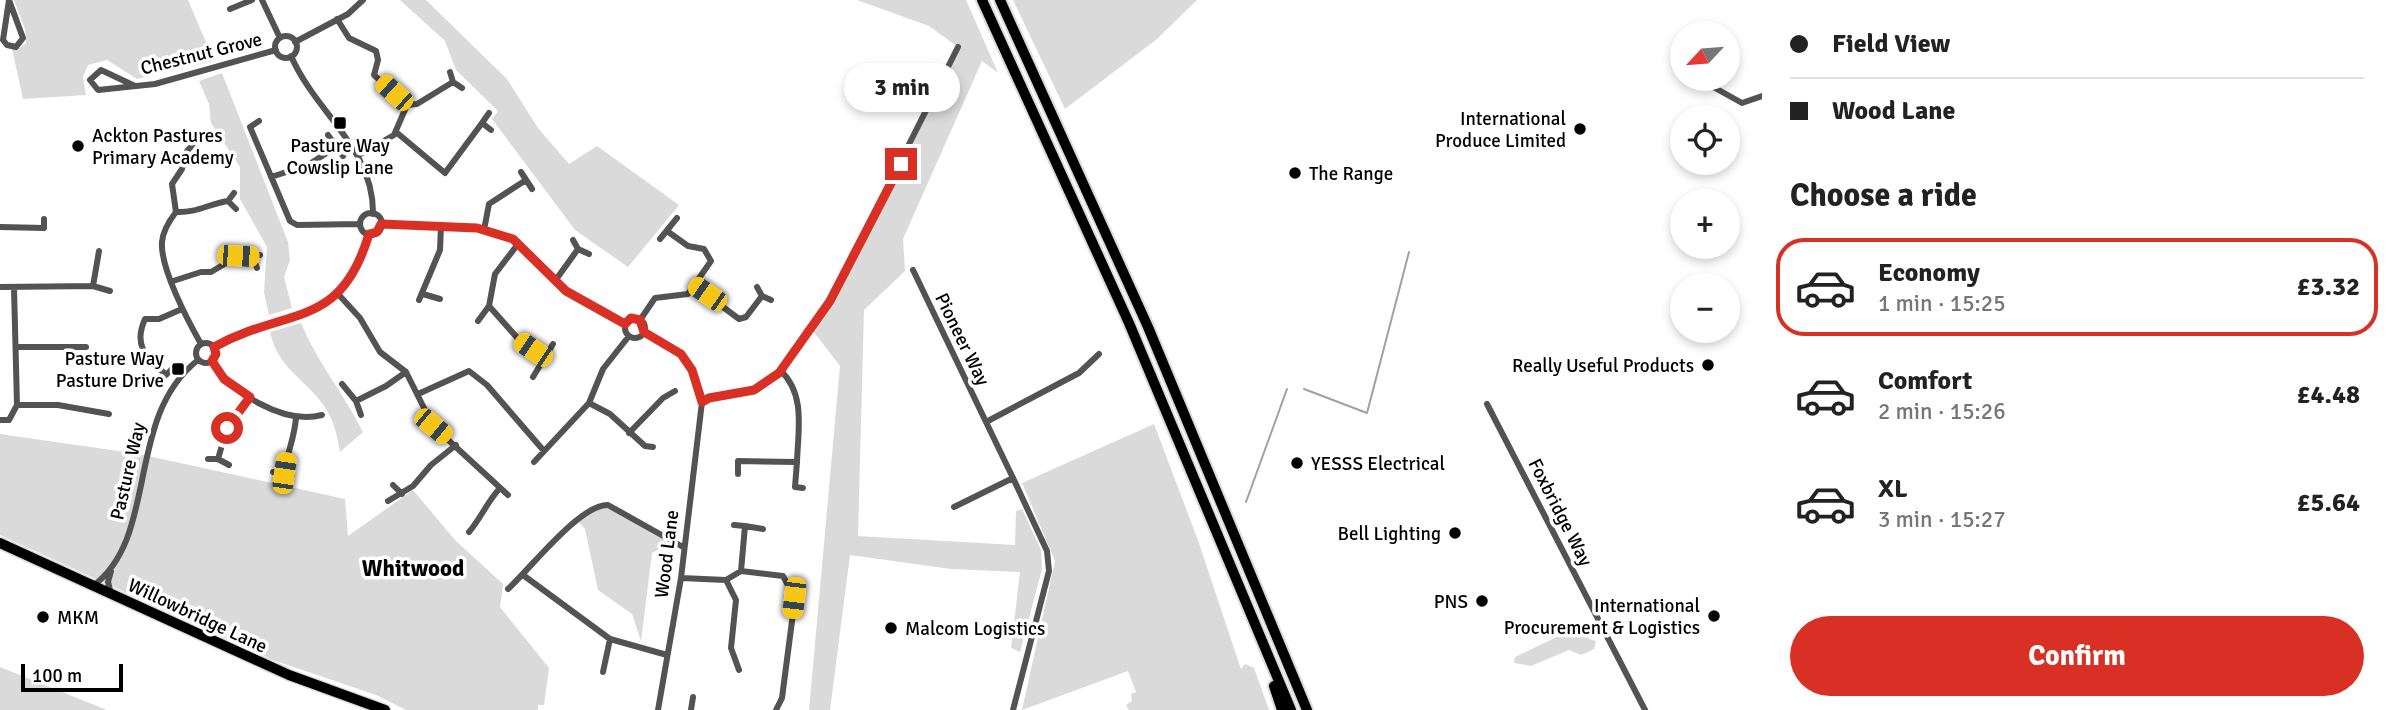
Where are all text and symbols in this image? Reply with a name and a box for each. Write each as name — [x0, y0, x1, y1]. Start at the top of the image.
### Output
north arrow — [1670, 21, 1740, 91]
map controls — [1670, 21, 1740, 343]
street label: Chestnut Grove — [138, 27, 264, 81]
text: Field View — [1832, 28, 1950, 60]
callout: 3 min — [843, 62, 959, 111]
car — [372, 71, 417, 115]
text: 3 min — [874, 73, 930, 102]
text: Wood Lane — [1832, 95, 1955, 127]
button: locate — [1670, 105, 1740, 175]
place label: International Produce Limited — [1435, 107, 1566, 153]
marker: Pasture Way Cowslip Lane — [332, 115, 348, 131]
marker: International Produce Limited — [1572, 121, 1588, 137]
place label: Ackton Pastures Primary Academy — [92, 124, 234, 170]
place label: Pasture Way Cowslip Lane — [286, 134, 394, 180]
marker: Ackton Pastures Primary Academy — [70, 138, 86, 154]
route end — [885, 148, 917, 180]
place label: The Range — [1309, 162, 1393, 186]
marker: The Range — [1287, 165, 1303, 181]
text: Choose a ride — [1790, 176, 1977, 215]
button: + — [1670, 189, 1740, 259]
car — [217, 244, 260, 268]
icon: car — [1794, 256, 1857, 319]
text: Economy — [1878, 257, 1980, 289]
text: £3.32 — [2296, 271, 2360, 303]
car — [684, 273, 731, 315]
button: − — [1670, 273, 1740, 343]
street label: Pioneer Way — [929, 289, 995, 390]
text: 1 min · 15:25 — [1878, 289, 2006, 318]
car — [510, 330, 557, 370]
place label: Pasture Way Pasture Drive — [56, 347, 164, 393]
place label: Really Useful Products — [1512, 354, 1694, 378]
marker: Really Useful Products — [1700, 357, 1716, 373]
marker: Pasture Way Pasture Drive — [170, 361, 186, 377]
icon: car — [1794, 364, 1857, 427]
text: Comfort — [1878, 365, 1972, 397]
text: £4.48 — [2296, 379, 2360, 411]
text: 2 min · 15:26 — [1878, 397, 2006, 426]
car — [411, 404, 456, 448]
route start — [211, 412, 243, 444]
street label: Pasture Way — [105, 420, 151, 522]
car — [271, 451, 298, 495]
place label: YESSS Electrical — [1311, 452, 1445, 476]
marker: YESSS Electrical — [1289, 455, 1305, 471]
street label: Foxbridge Way — [1523, 455, 1598, 570]
icon: car — [1794, 472, 1857, 535]
text: XL — [1878, 473, 1908, 505]
text: £5.64 — [2296, 487, 2360, 519]
text: 3 min · 15:27 — [1878, 505, 2006, 534]
street label: Wood Lane — [650, 509, 684, 600]
place label: Bell Lighting — [1337, 522, 1441, 546]
marker: Bell Lighting — [1447, 525, 1463, 541]
district label: Whitwood — [362, 554, 464, 583]
street label: Willowbridge Lane — [124, 573, 271, 659]
car — [782, 576, 807, 620]
place label: PNS — [1434, 590, 1468, 614]
marker: PNS — [1474, 593, 1490, 609]
place label: International Procurement & Logistics — [1504, 594, 1700, 640]
place label: MKM — [57, 606, 99, 630]
marker: International Procurement & Logistics — [1706, 608, 1722, 624]
marker: MKM — [35, 609, 51, 625]
button: Confirm — [1790, 616, 2364, 696]
place label: Malcom Logistics — [905, 617, 1045, 641]
marker: Malcom Logistics — [883, 620, 899, 636]
scale bar — [21, 661, 122, 693]
text: 100 m — [32, 664, 82, 688]

